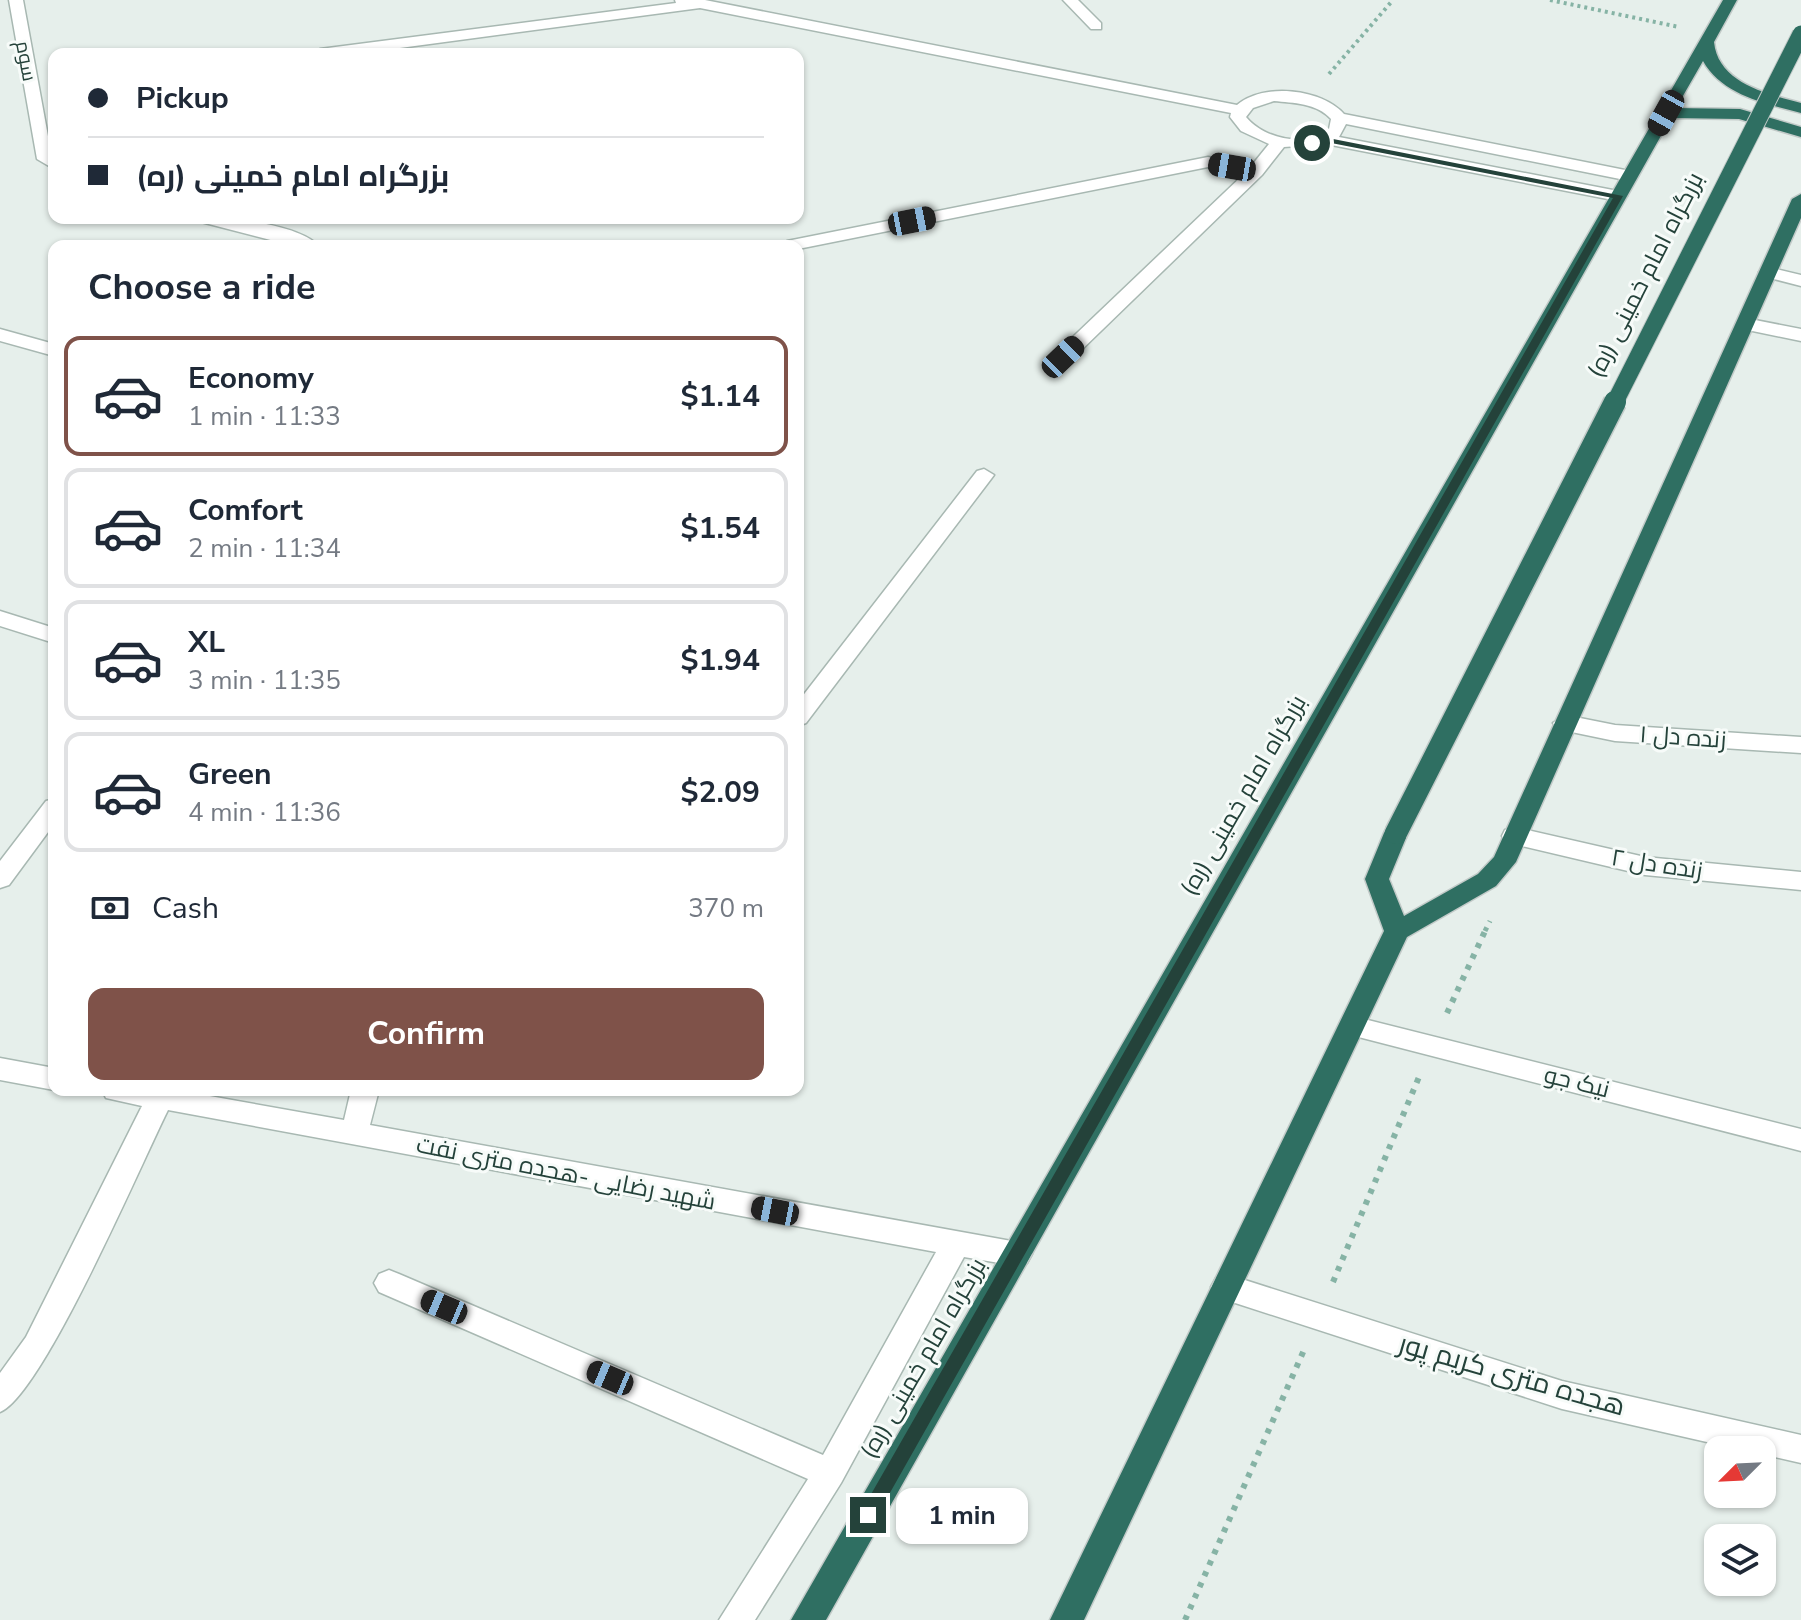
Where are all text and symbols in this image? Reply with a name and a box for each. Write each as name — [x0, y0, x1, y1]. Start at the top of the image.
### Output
street label: سوم — [9, 38, 43, 84]
text: Pickup — [136, 78, 229, 119]
car — [1644, 86, 1688, 140]
route start — [1294, 125, 1330, 161]
car — [1206, 151, 1258, 183]
text: بزرگراه امام خمینی (ره) — [136, 156, 449, 197]
street label: بزرگراه امام خمینی (ره) — [1579, 167, 1711, 383]
car — [886, 205, 938, 237]
text: Choose a ride — [88, 263, 316, 312]
car — [1037, 332, 1089, 382]
text: Economy — [188, 358, 314, 399]
icon: car — [92, 360, 164, 432]
text: $1.14 — [681, 376, 760, 417]
text: 1 min · 11:33 — [188, 399, 341, 434]
text: Comfort — [188, 490, 303, 531]
icon: car — [92, 492, 164, 564]
text: $1.54 — [681, 508, 760, 549]
text: 2 min · 11:34 — [188, 531, 341, 566]
text: XL — [188, 622, 225, 663]
icon: car — [92, 624, 164, 696]
text: $1.94 — [681, 640, 760, 681]
text: 3 min · 11:35 — [188, 663, 341, 698]
street label: بزرگراه امام خمینی (ره) — [1172, 689, 1314, 901]
street label: زنده دل ۱ — [1639, 718, 1727, 756]
text: Green — [188, 754, 272, 795]
icon: car — [92, 756, 164, 828]
text: $2.09 — [681, 772, 760, 813]
text: 4 min · 11:36 — [188, 795, 341, 830]
street label: زنده دل ۲ — [1609, 841, 1705, 887]
icon: cash — [88, 886, 132, 930]
text: Cash — [152, 888, 219, 929]
text: 370 m — [688, 891, 764, 926]
button: Confirm — [88, 988, 764, 1080]
street label: نیک جو — [1541, 1058, 1613, 1106]
street label: شهید رضایی -هجده متری نفت — [414, 1128, 718, 1218]
car — [749, 1195, 801, 1227]
street label: بزرگراه امام خمینی (ره) — [852, 1252, 994, 1464]
car — [417, 1287, 471, 1327]
street label: هجده متری کریم پور — [1392, 1324, 1630, 1426]
car — [583, 1358, 637, 1398]
north arrow — [1704, 1436, 1776, 1508]
map controls — [1704, 1436, 1776, 1596]
callout: 1 min — [896, 1487, 1028, 1543]
route end — [850, 1497, 886, 1533]
text: 1 min — [928, 1498, 996, 1533]
button: layers — [1704, 1524, 1776, 1596]

